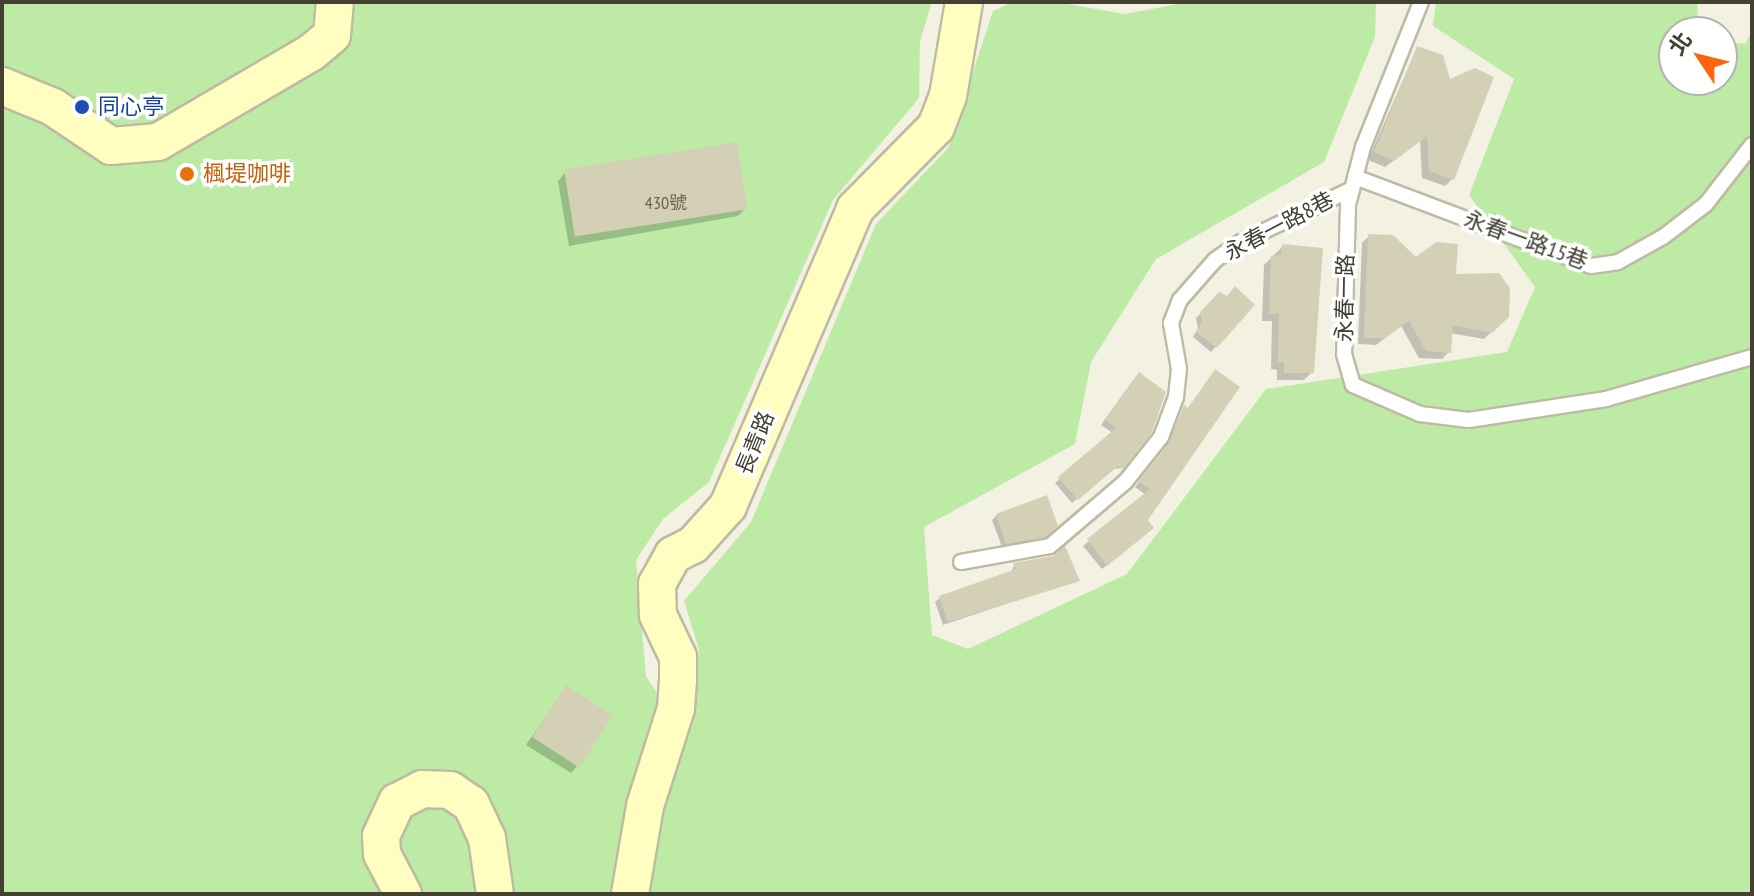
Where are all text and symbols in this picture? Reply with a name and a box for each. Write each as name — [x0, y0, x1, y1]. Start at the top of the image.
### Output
north arrow — [1658, 16, 1738, 96]
text: 北 — [1662, 26, 1698, 60]
place label: 同心亭 — [98, 94, 164, 120]
marker: 同心亭 — [73, 98, 91, 116]
place label: 楓堤咖啡 — [203, 161, 291, 187]
marker: 楓堤咖啡 — [178, 165, 196, 183]
street label: 永春一路8巷 — [1220, 186, 1338, 266]
house number: 430號 — [645, 192, 687, 214]
street label: 永春一路15巷 — [1460, 205, 1592, 275]
street label: 永春一路 — [1331, 254, 1359, 342]
street label: 長青路 — [730, 407, 780, 479]

